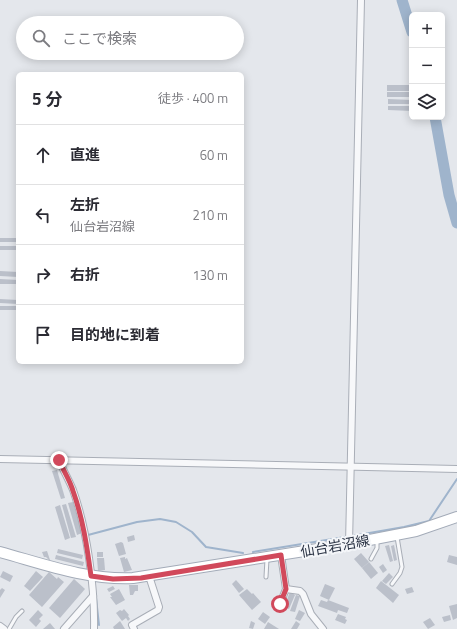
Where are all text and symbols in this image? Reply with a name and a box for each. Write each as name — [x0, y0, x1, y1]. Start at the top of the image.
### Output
map controls — [409, 12, 445, 120]
button: + — [409, 12, 445, 48]
search box — [16, 16, 244, 60]
icon: search — [30, 27, 52, 49]
text: ここで検索 — [62, 27, 137, 50]
button: − — [409, 48, 445, 84]
button: layers — [409, 84, 445, 120]
text: 5 分 — [32, 86, 62, 112]
text: 徒歩 · 400 m — [158, 88, 228, 108]
text: 直進 — [70, 143, 100, 166]
icon: ahead — [32, 144, 54, 166]
text: 60 m — [200, 145, 228, 165]
text: 左折 — [70, 193, 100, 216]
icon: left — [32, 204, 54, 226]
text: 210 m — [192, 205, 228, 225]
text: 仙台岩沼線 — [70, 216, 135, 236]
text: 右折 — [70, 263, 100, 286]
icon: right — [32, 264, 54, 286]
text: 130 m — [192, 265, 228, 285]
text: 目的地に到着 — [70, 323, 160, 346]
icon: arrive — [32, 324, 54, 346]
route end — [50, 451, 68, 469]
street label: 仙台岩沼線 — [299, 529, 371, 562]
route start — [271, 595, 289, 613]

